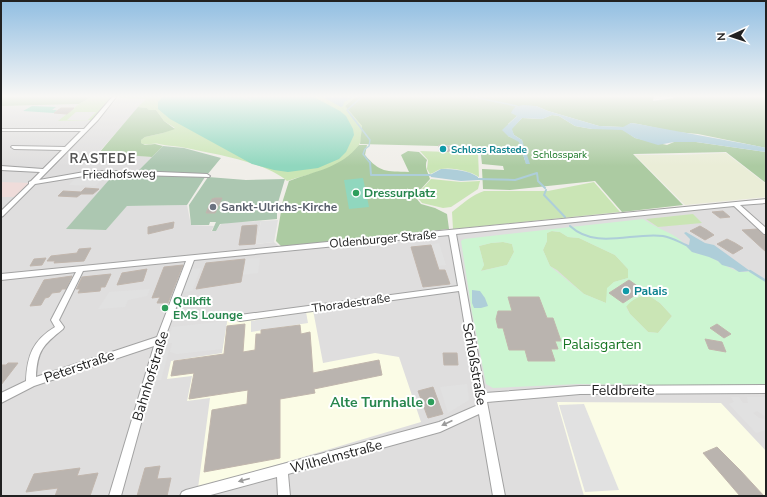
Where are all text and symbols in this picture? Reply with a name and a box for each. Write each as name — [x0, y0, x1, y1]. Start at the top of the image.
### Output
north arrow — [711, 16, 751, 56]
text: N — [714, 32, 729, 41]
place label: Schloss Rastede — [451, 143, 528, 157]
marker: Schloss Rastede — [438, 144, 448, 154]
park label: Schlosspark — [533, 148, 588, 162]
district label: RASTEDE — [70, 150, 136, 168]
street label: Friedhofsweg — [82, 165, 156, 183]
place label: Dressurplatz — [364, 185, 436, 201]
marker: Dressurplatz — [351, 188, 361, 198]
place label: Sankt-Ulrichs-Kirche — [221, 199, 338, 215]
marker: Sankt-Ulrichs-Kirche — [208, 202, 218, 212]
street label: Oldenburger Straße — [329, 226, 437, 252]
place label: Palais — [634, 283, 668, 299]
marker: Palais — [621, 286, 631, 296]
street label: Thoradestraße — [311, 290, 391, 316]
place label: Quikfit EMS Lounge — [173, 293, 243, 323]
marker: Quikfit EMS Lounge — [160, 303, 170, 313]
street label: Schloßstraße — [458, 321, 491, 407]
street label: Bahnhofstraße — [128, 329, 173, 423]
park label: Palaisgarten — [563, 335, 641, 354]
street label: Peterstraße — [41, 346, 117, 387]
street label: Feldbreite — [591, 381, 655, 400]
place label: Alte Turnhalle — [330, 393, 423, 412]
marker: Alte Turnhalle — [426, 397, 436, 407]
one-way arrow — [441, 420, 453, 427]
street label: Wilhelmstraße — [288, 435, 384, 478]
one-way arrow — [238, 478, 250, 484]

